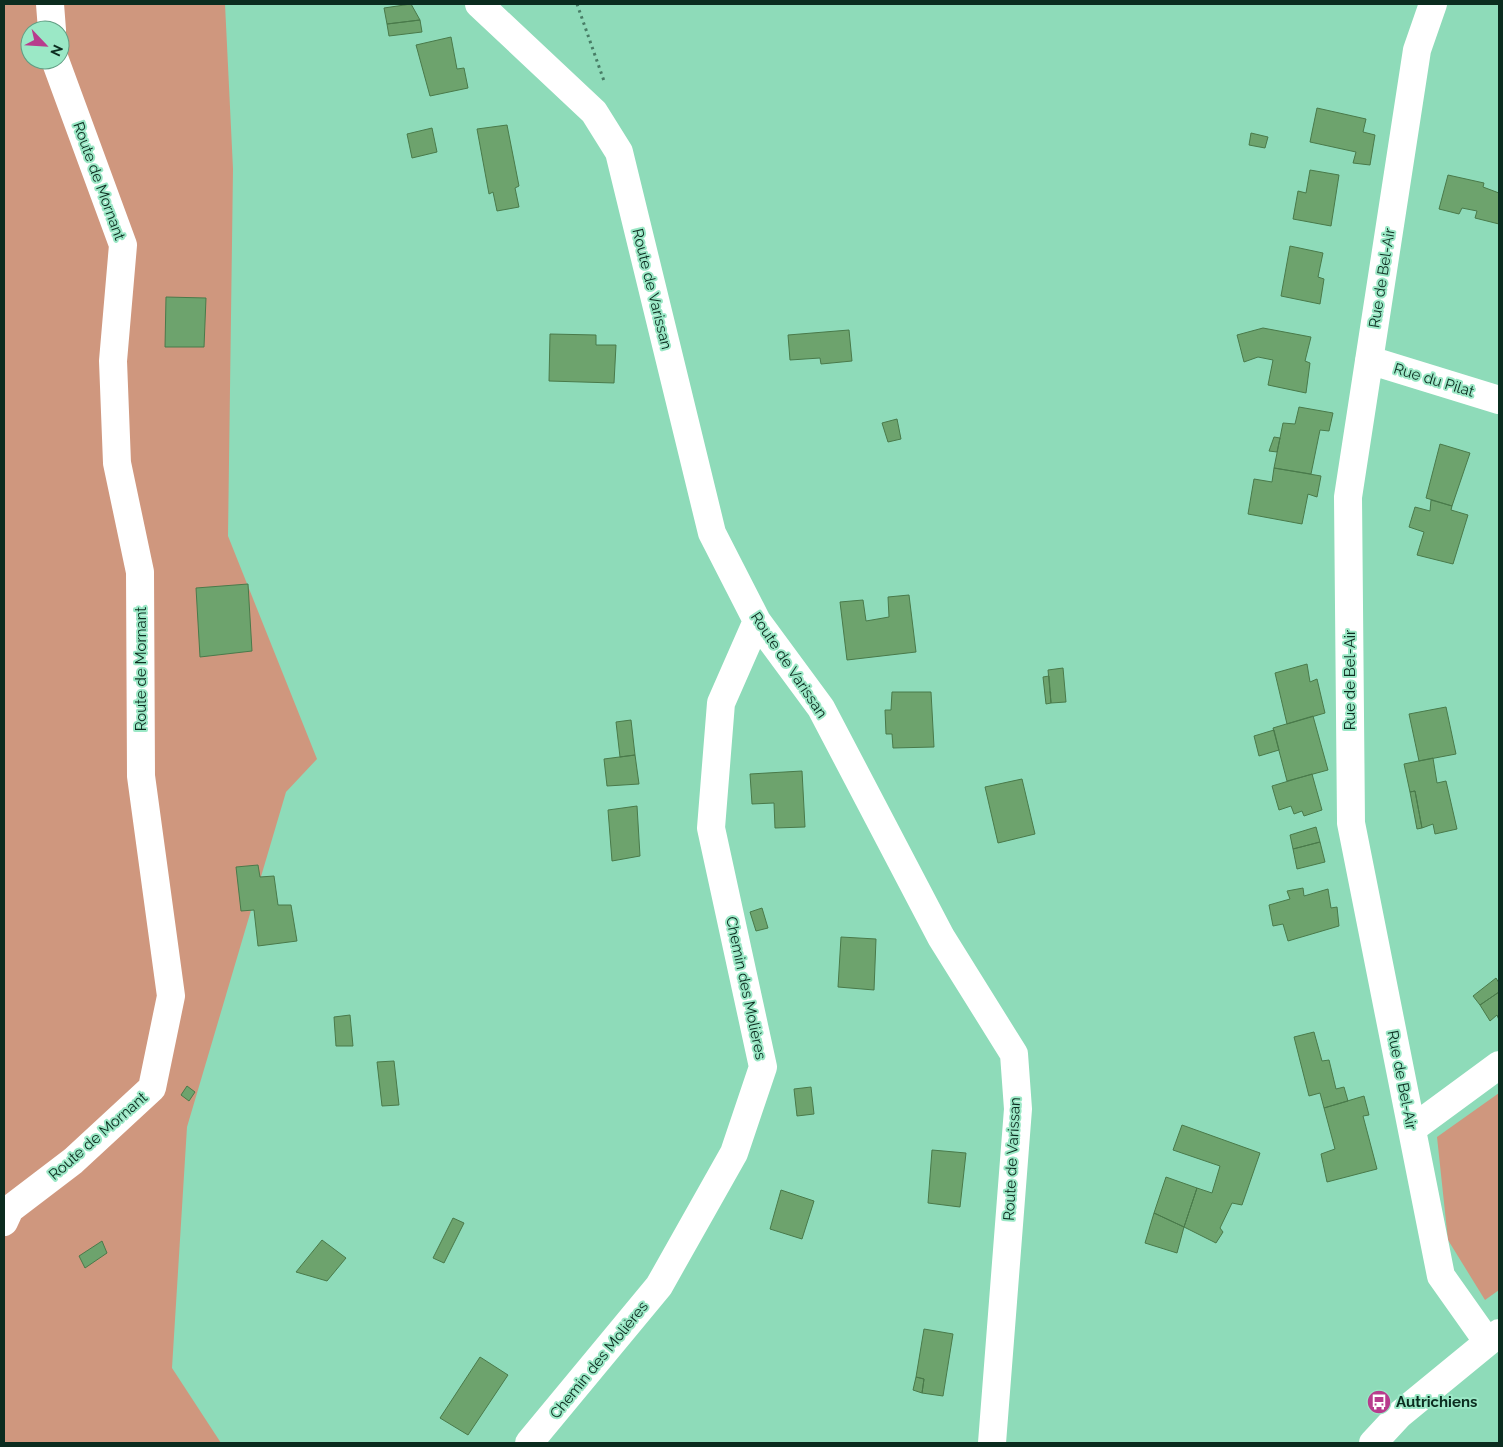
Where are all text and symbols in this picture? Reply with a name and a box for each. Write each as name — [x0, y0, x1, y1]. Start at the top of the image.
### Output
north arrow — [20, 20, 70, 70]
text: N — [47, 42, 66, 59]
street label: Route de Mornant — [69, 119, 129, 243]
street label: Rue de Bel-Air — [1365, 226, 1399, 329]
street label: Route de Varissan — [628, 227, 676, 351]
street label: Rue du Pilat — [1392, 359, 1476, 401]
street label: Route de Mornant — [132, 607, 150, 731]
street label: Route de Varissan — [747, 609, 831, 721]
street label: Rue de Bel-Air — [1341, 629, 1359, 730]
street label: Chemin des Molières — [722, 915, 770, 1061]
street label: Rue de Bel-Air — [1384, 1029, 1421, 1132]
street label: Route de Mornant — [45, 1088, 151, 1184]
street label: Route de Varissan — [1000, 1097, 1024, 1221]
street label: Chemin des Molières — [546, 1298, 652, 1422]
bus stop icon: Autrichiens — [1366, 1389, 1392, 1415]
place label: Autrichiens — [1396, 1393, 1477, 1411]

